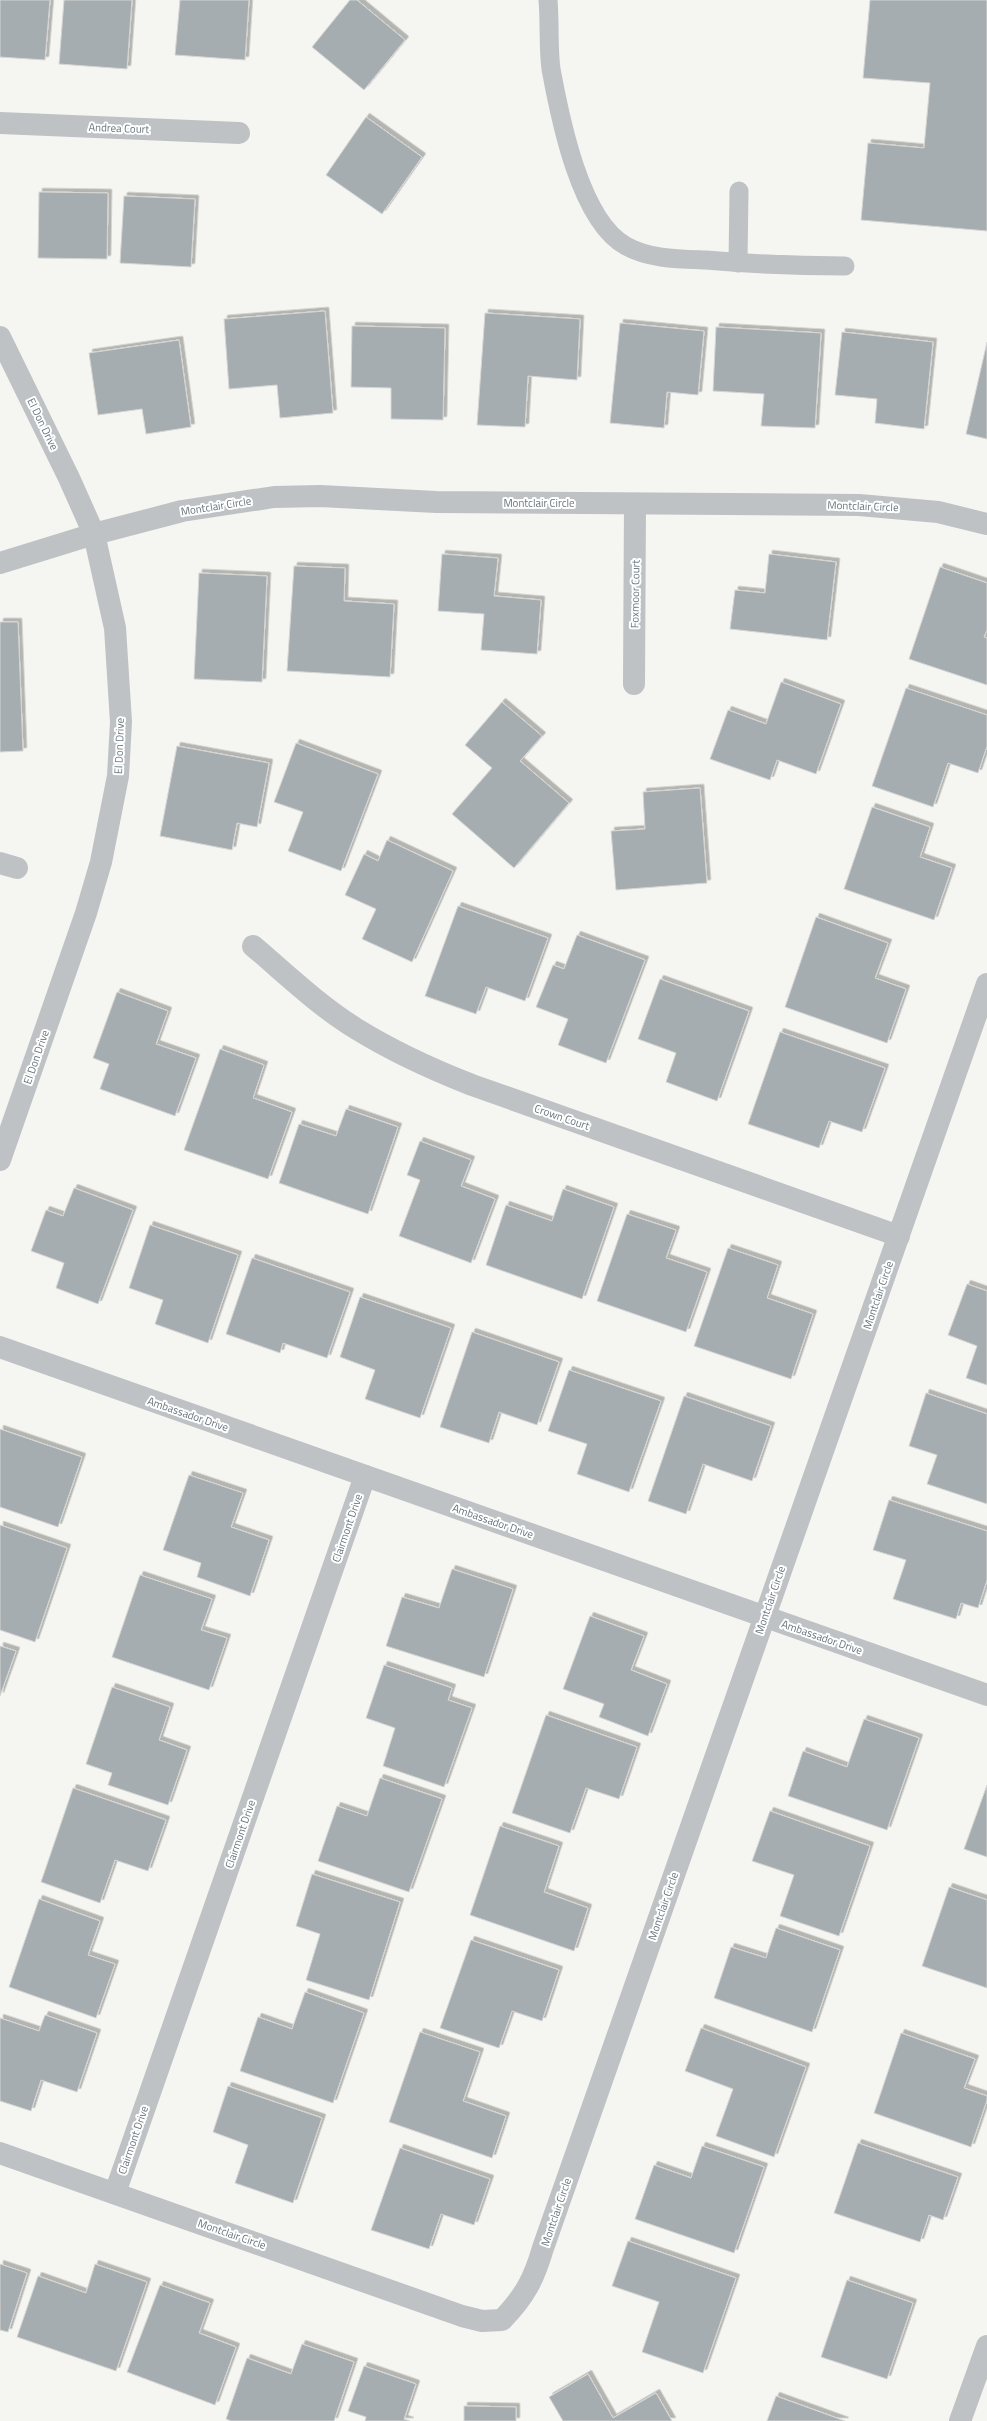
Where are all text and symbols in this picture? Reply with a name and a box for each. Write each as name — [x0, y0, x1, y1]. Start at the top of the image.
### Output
street label: Andrea Court — [88, 119, 150, 137]
street label: El Don Drive — [23, 395, 63, 453]
street label: Montclair Circle — [180, 492, 253, 519]
street label: Montclair Circle — [503, 495, 575, 511]
street label: Montclair Circle — [827, 497, 899, 515]
street label: Foxmoor Court — [626, 559, 644, 628]
street label: El Don Drive — [110, 717, 128, 774]
street label: El Don Drive — [19, 1027, 53, 1086]
street label: Crown Court — [532, 1100, 592, 1134]
street label: Montclair Circle — [859, 1258, 897, 1331]
street label: Ambassador Drive — [145, 1393, 231, 1435]
street label: Clairmont Drive — [328, 1491, 366, 1564]
street label: Ambassador Drive — [450, 1500, 536, 1542]
street label: Montclair Circle — [751, 1563, 789, 1636]
street label: Ambassador Drive — [779, 1616, 865, 1658]
street label: Clairmont Drive — [221, 1797, 259, 1870]
street label: Montclair Circle — [644, 1869, 682, 1942]
street label: Clairmont Drive — [114, 2103, 152, 2176]
street label: Montclair Circle — [537, 2175, 575, 2248]
street label: Montclair Circle — [196, 2215, 269, 2253]

